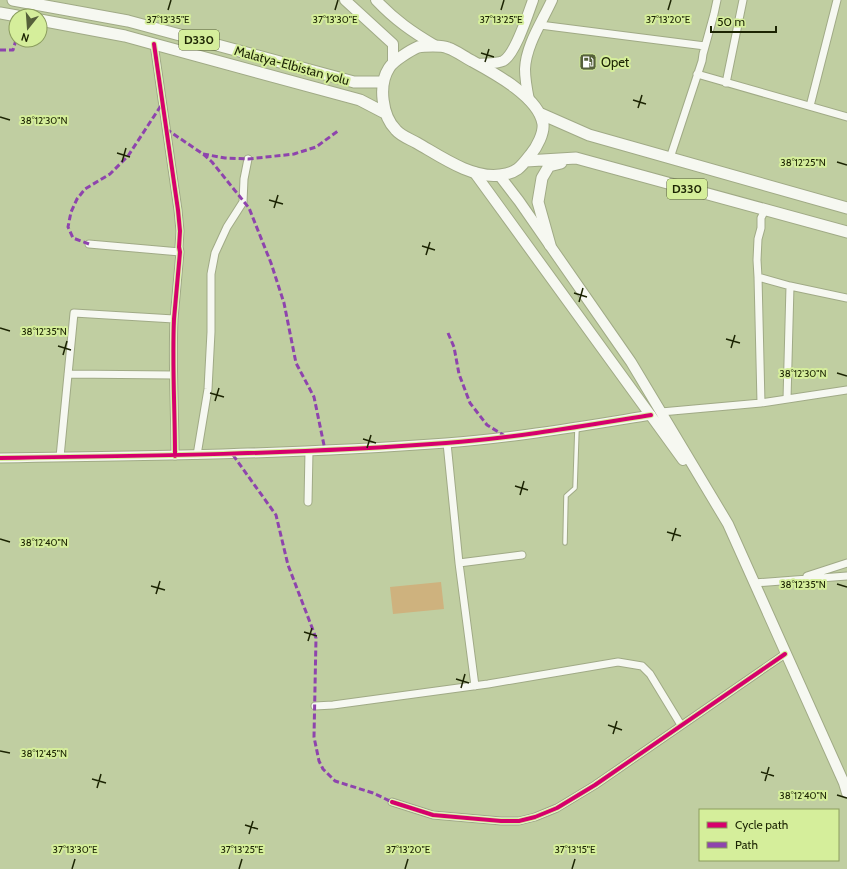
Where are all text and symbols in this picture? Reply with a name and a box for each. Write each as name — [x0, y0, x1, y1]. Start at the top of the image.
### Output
north arrow — [8, 8, 48, 48]
scale bar — [711, 8, 776, 34]
text: 37°13'35"E — [146, 13, 190, 26]
text: 37°13'30"E — [313, 13, 358, 26]
text: 37°13'25"E — [479, 13, 523, 26]
text: 37°13'20"E — [646, 13, 691, 26]
text: 50 m — [717, 14, 745, 29]
text: N — [19, 30, 31, 45]
road number: D330 — [179, 30, 219, 50]
street label: Malatya-Elbistan yolu — [233, 42, 351, 88]
fuel station icon: Opet — [578, 52, 598, 72]
place label: Opet — [601, 54, 630, 70]
text: 38°12'30"N — [20, 114, 68, 127]
text: 38°12'25"N — [780, 156, 826, 169]
road number: D330 — [667, 179, 707, 199]
text: 38°12'35"N — [21, 325, 67, 338]
text: 38°12'30"N — [779, 367, 827, 380]
text: 38°12'40"N — [20, 536, 68, 549]
text: 38°12'35"N — [780, 578, 826, 591]
text: 38°12'45"N — [21, 747, 67, 760]
text: 38°12'40"N — [779, 789, 827, 802]
legend — [699, 809, 839, 861]
text: Cycle path — [735, 817, 788, 832]
text: Path — [735, 837, 758, 852]
text: 37°13'30"E — [53, 843, 98, 856]
text: 37°13'25"E — [220, 843, 264, 856]
text: 37°13'20"E — [386, 843, 431, 856]
text: 37°13'15"E — [554, 843, 596, 856]

